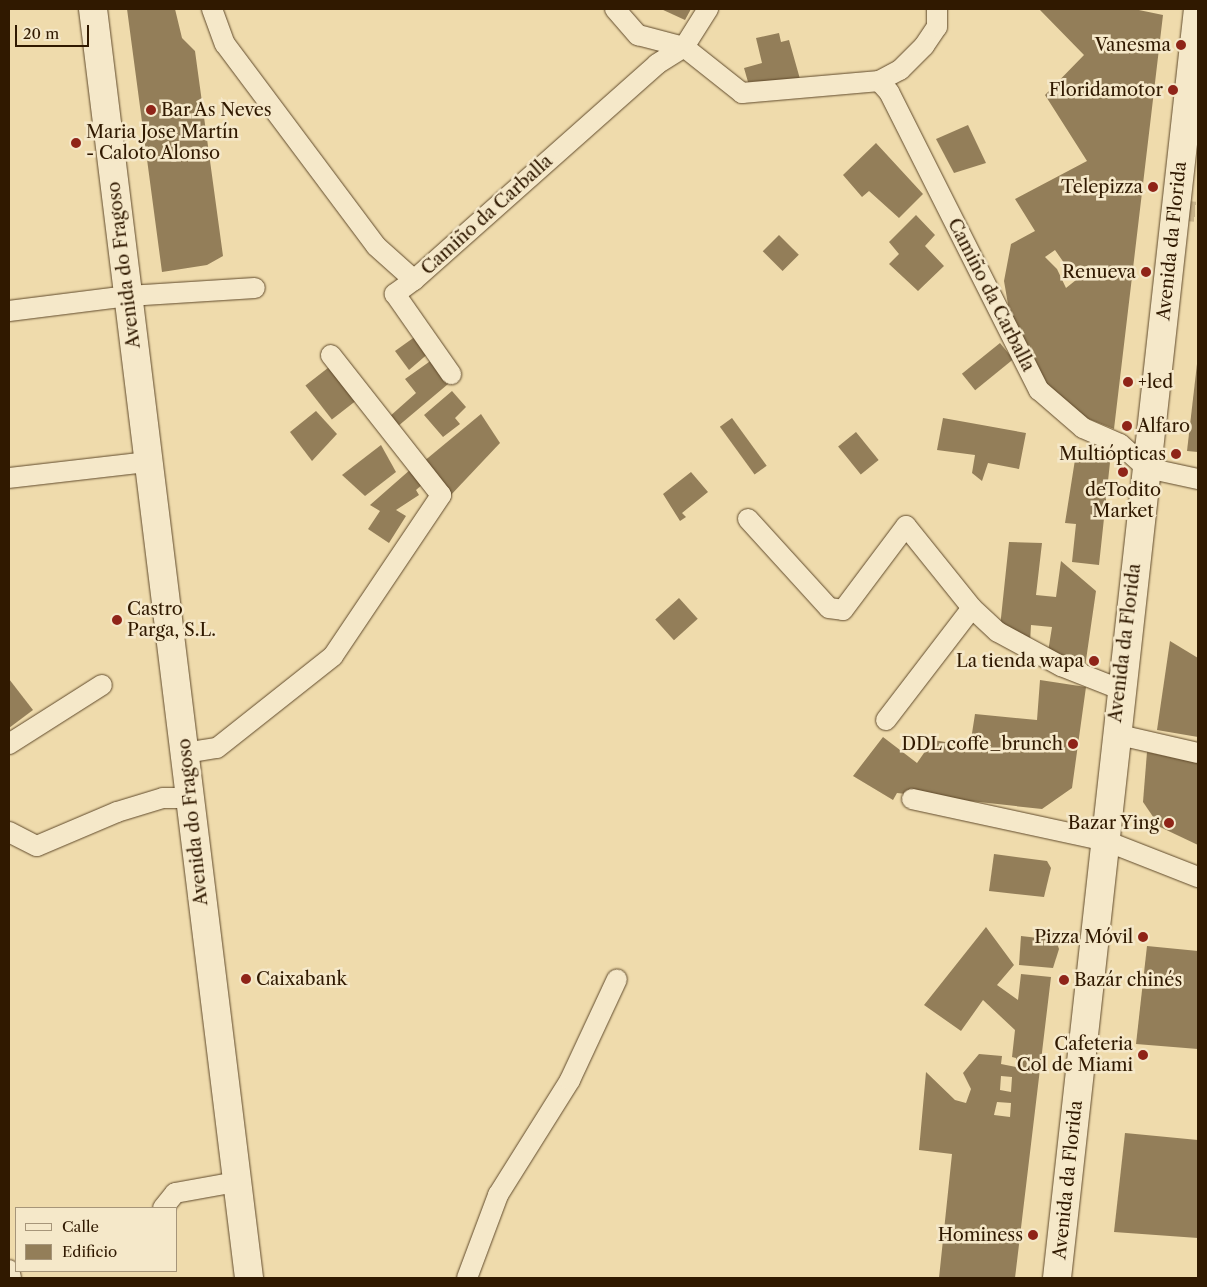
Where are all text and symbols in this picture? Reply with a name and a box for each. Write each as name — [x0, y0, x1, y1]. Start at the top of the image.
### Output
scale bar — [18, 15, 91, 47]
text: 20 m — [23, 24, 59, 43]
place label: Vanesma — [1095, 34, 1171, 56]
marker: Vanesma — [1175, 39, 1187, 51]
place label: Floridamotor — [1049, 79, 1163, 101]
marker: Floridamotor — [1167, 84, 1179, 96]
place label: Bar As Neves — [161, 99, 273, 121]
marker: Bar As Neves — [145, 104, 157, 116]
place label: Maria Jose Martín - Caloto Alonso — [86, 122, 239, 164]
marker: Maria Jose Martín - Caloto Alonso — [70, 137, 82, 149]
street label: Camiño da Carballa — [417, 150, 557, 280]
street label: Avenida da Florida — [1153, 160, 1191, 322]
place label: Telepizza — [1061, 176, 1143, 198]
street label: Avenida do Fragoso — [103, 180, 145, 350]
marker: Telepizza — [1147, 181, 1159, 193]
street label: Camiño da Carballa — [943, 215, 1039, 375]
place label: Renueva — [1062, 261, 1136, 283]
marker: Renueva — [1140, 266, 1152, 278]
place label: +led — [1138, 371, 1173, 393]
marker: +led — [1122, 376, 1134, 388]
place label: Alfaro — [1137, 415, 1190, 437]
marker: Alfaro — [1121, 420, 1133, 432]
place label: Multiópticas — [1059, 443, 1166, 465]
marker: Multiópticas — [1170, 448, 1182, 460]
marker: deTodito Market — [1117, 466, 1129, 478]
place label: deTodito Market — [1085, 480, 1161, 522]
street label: Avenida da Florida — [1105, 562, 1145, 724]
place label: Castro Parga, S.L. — [127, 599, 216, 642]
marker: Castro Parga, S.L. — [111, 614, 123, 626]
place label: La tienda wapa — [955, 650, 1084, 672]
marker: La tienda wapa — [1088, 655, 1100, 667]
place label: DDL coffe_brunch — [901, 733, 1063, 755]
street label: Avenida do Fragoso — [173, 737, 213, 907]
marker: DDL coffe_brunch — [1067, 738, 1079, 750]
place label: Bazar Ying — [1067, 812, 1159, 834]
marker: Bazar Ying — [1163, 817, 1175, 829]
place label: Pizza Móvil — [1034, 926, 1133, 948]
marker: Pizza Móvil — [1137, 931, 1149, 943]
place label: Caixabank — [256, 968, 347, 990]
place label: Bazár chinés — [1074, 969, 1183, 991]
marker: Caixabank — [240, 973, 252, 985]
marker: Bazár chinés — [1058, 974, 1070, 986]
place label: Cafeteria Col de Miami — [1017, 1034, 1133, 1076]
marker: Cafeteria Col de Miami — [1137, 1049, 1149, 1061]
street label: Avenida da Florida — [1049, 1099, 1087, 1261]
legend — [15, 1207, 178, 1272]
text: Calle — [62, 1217, 99, 1236]
place label: Hominess — [938, 1224, 1023, 1246]
marker: Hominess — [1027, 1229, 1039, 1241]
text: Edificio — [62, 1242, 117, 1261]

